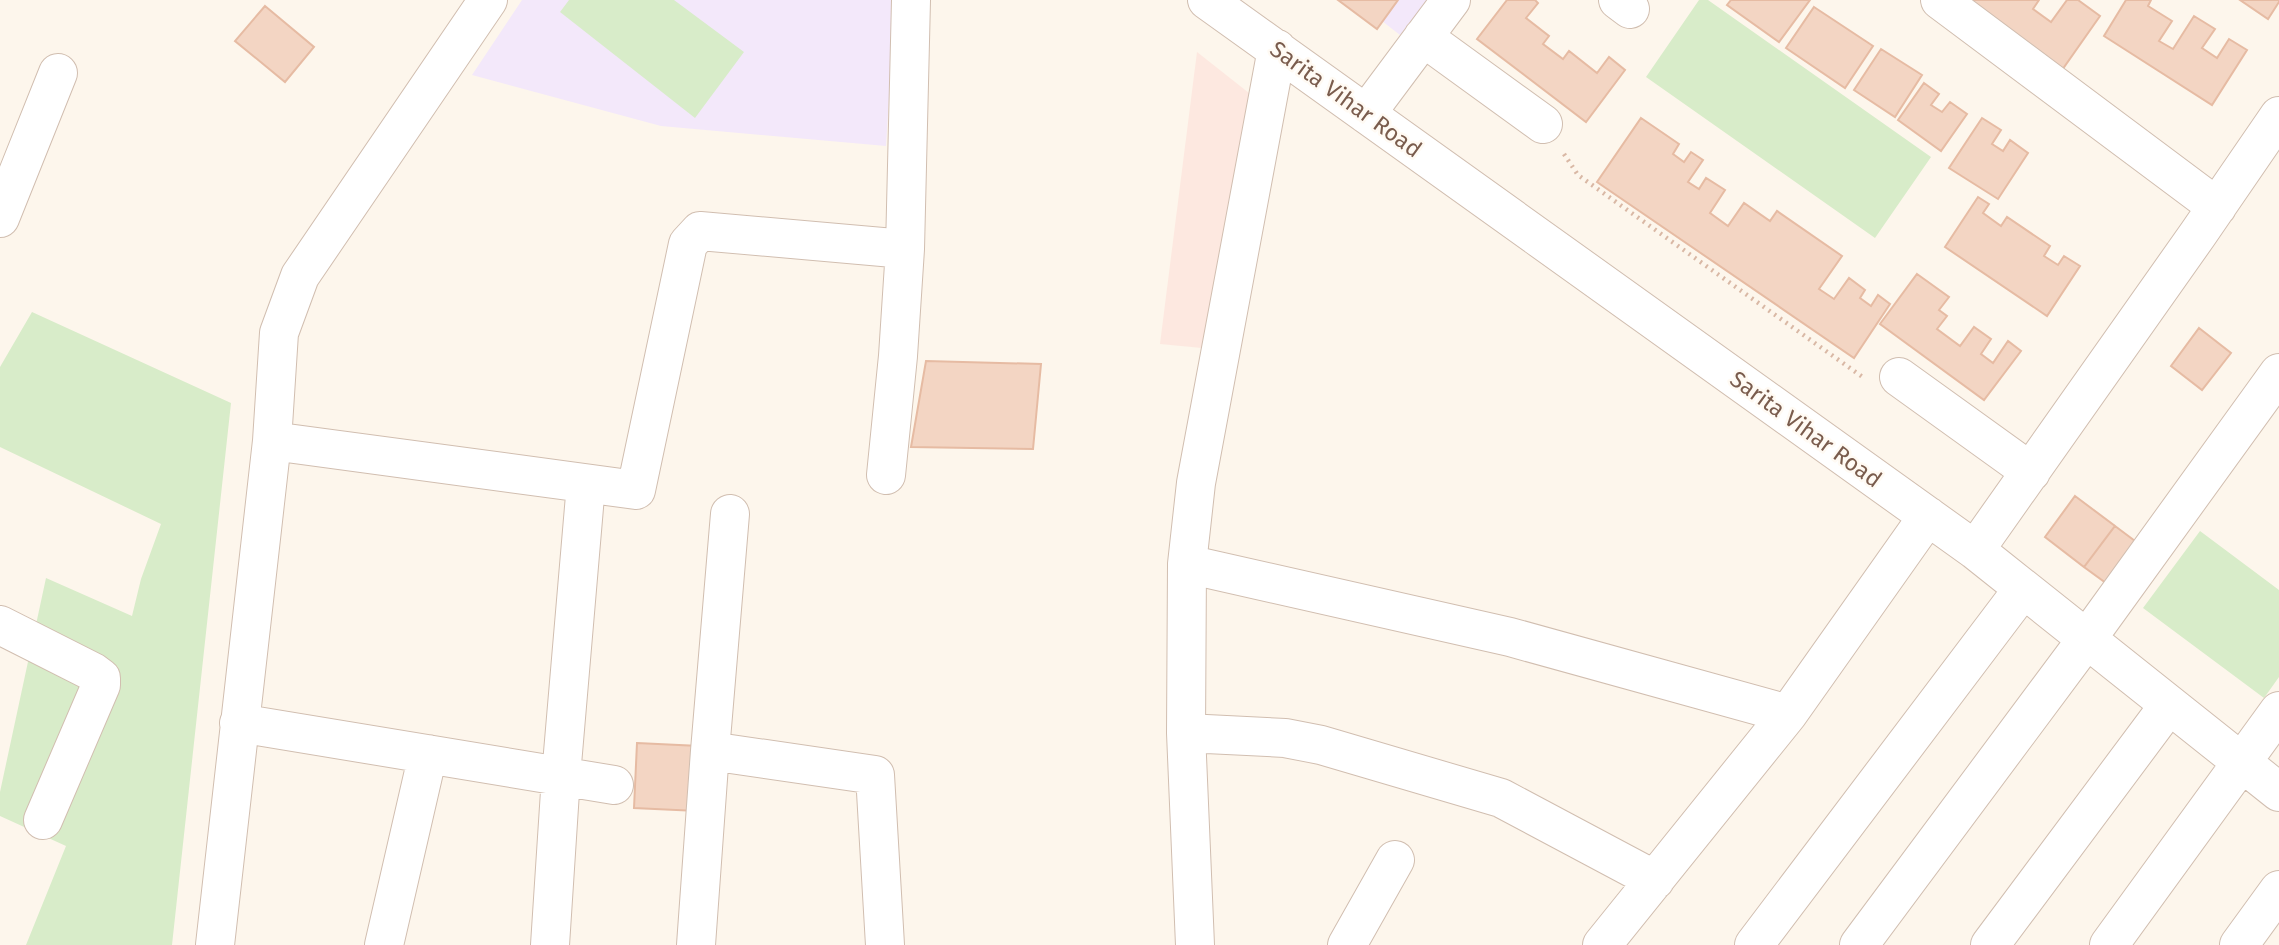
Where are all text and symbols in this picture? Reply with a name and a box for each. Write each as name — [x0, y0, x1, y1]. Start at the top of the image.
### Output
street label: Sarita Vihar Road — [1265, 35, 1427, 163]
street label: Sarita Vihar Road — [1725, 365, 1887, 493]

